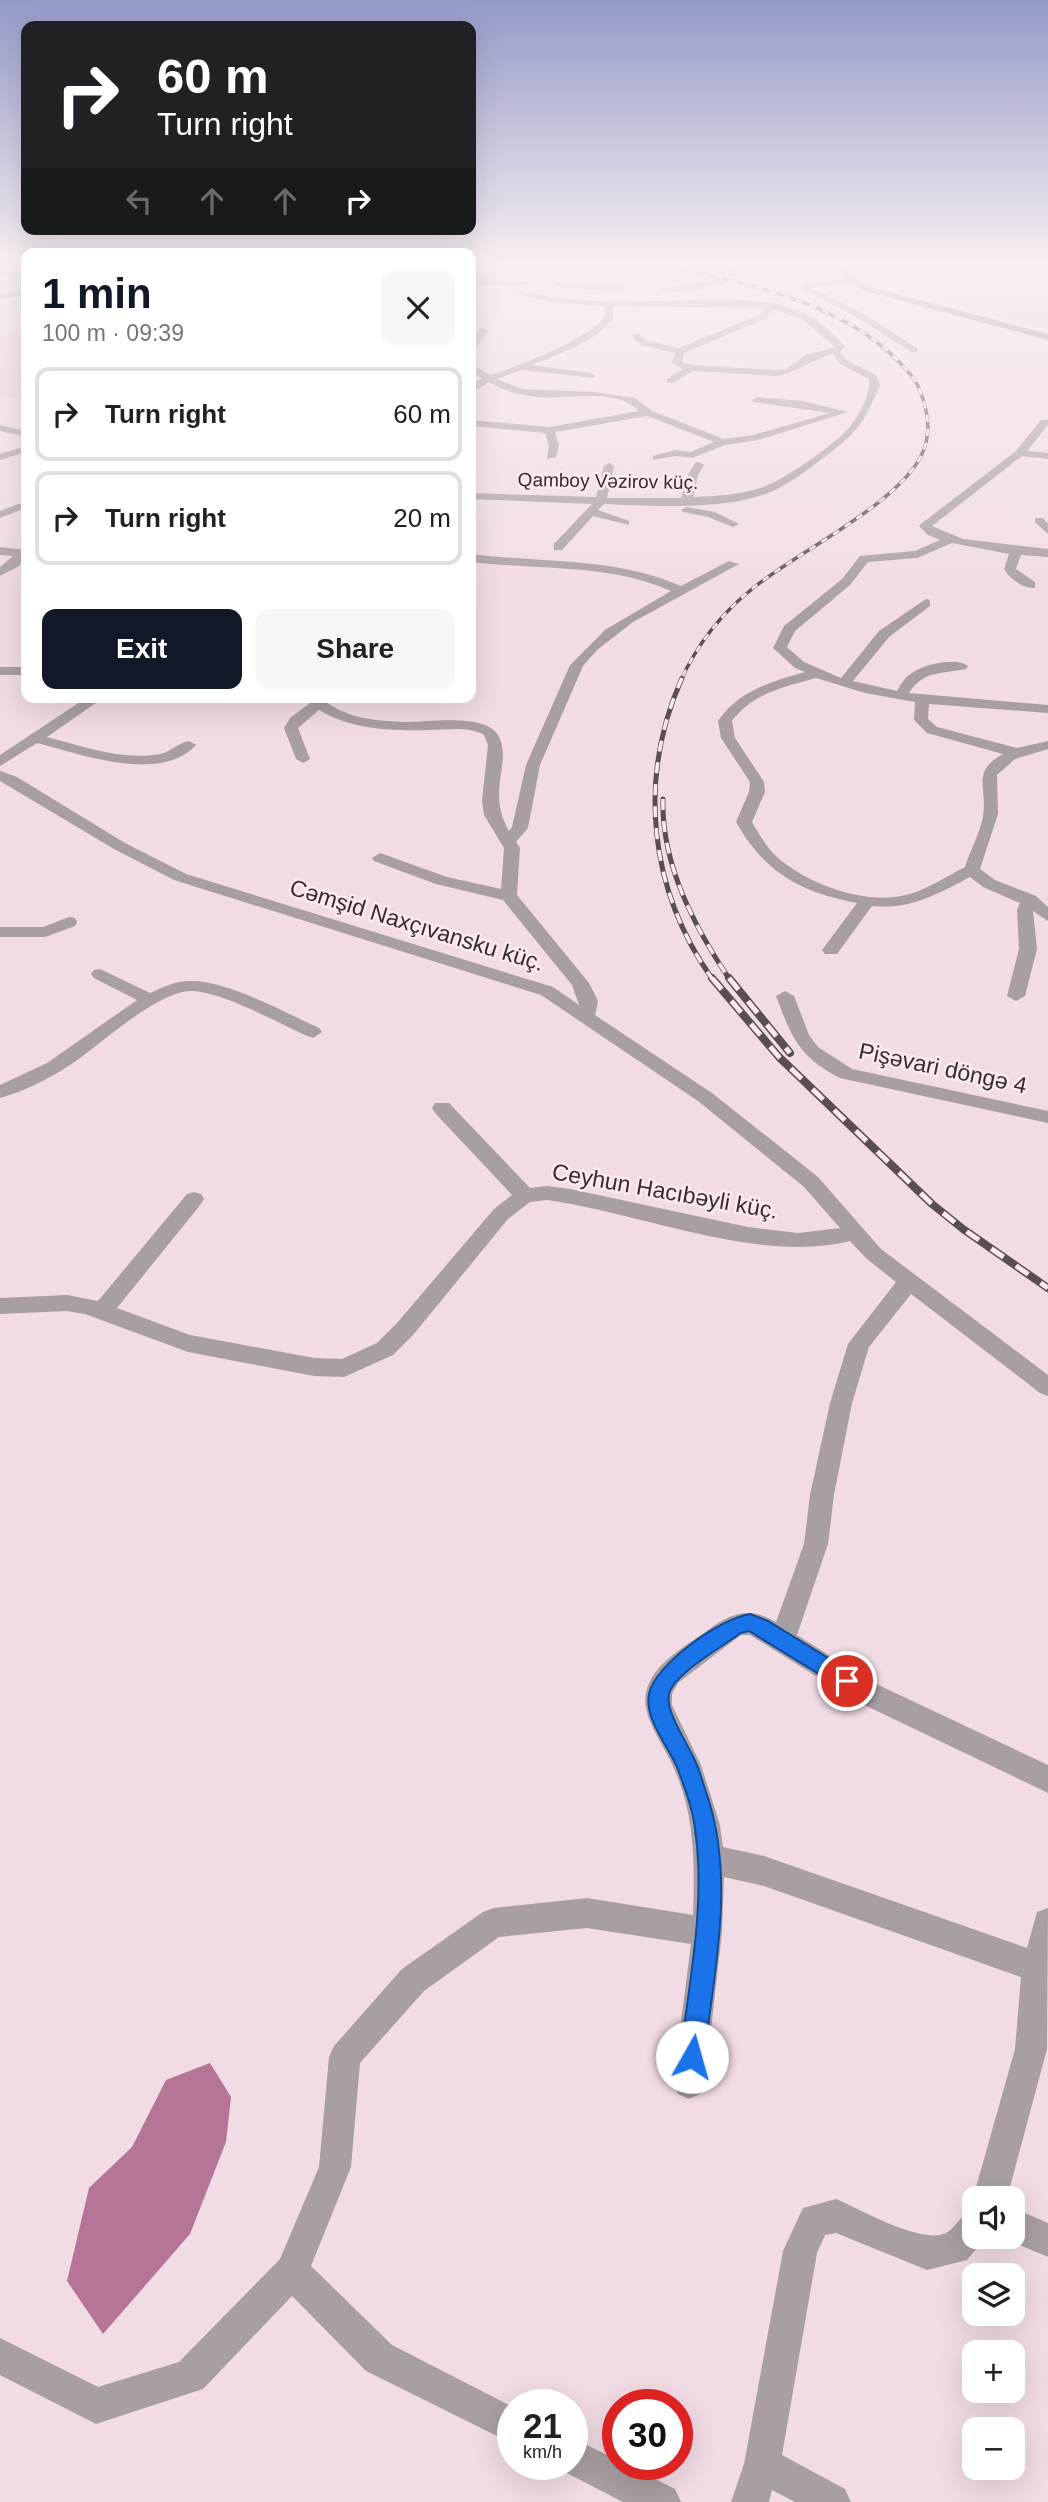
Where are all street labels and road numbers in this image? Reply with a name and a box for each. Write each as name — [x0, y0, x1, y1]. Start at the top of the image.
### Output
street label: Qamboy Vəzirov küç. — [518, 469, 698, 493]
street label: Cəmşid Naxçıvansku küç. — [287, 874, 547, 976]
street label: Pişəvari döngə 4 — [856, 1037, 1030, 1099]
street label: Ceyhun Hacıbəyli küç. — [550, 1158, 780, 1224]

